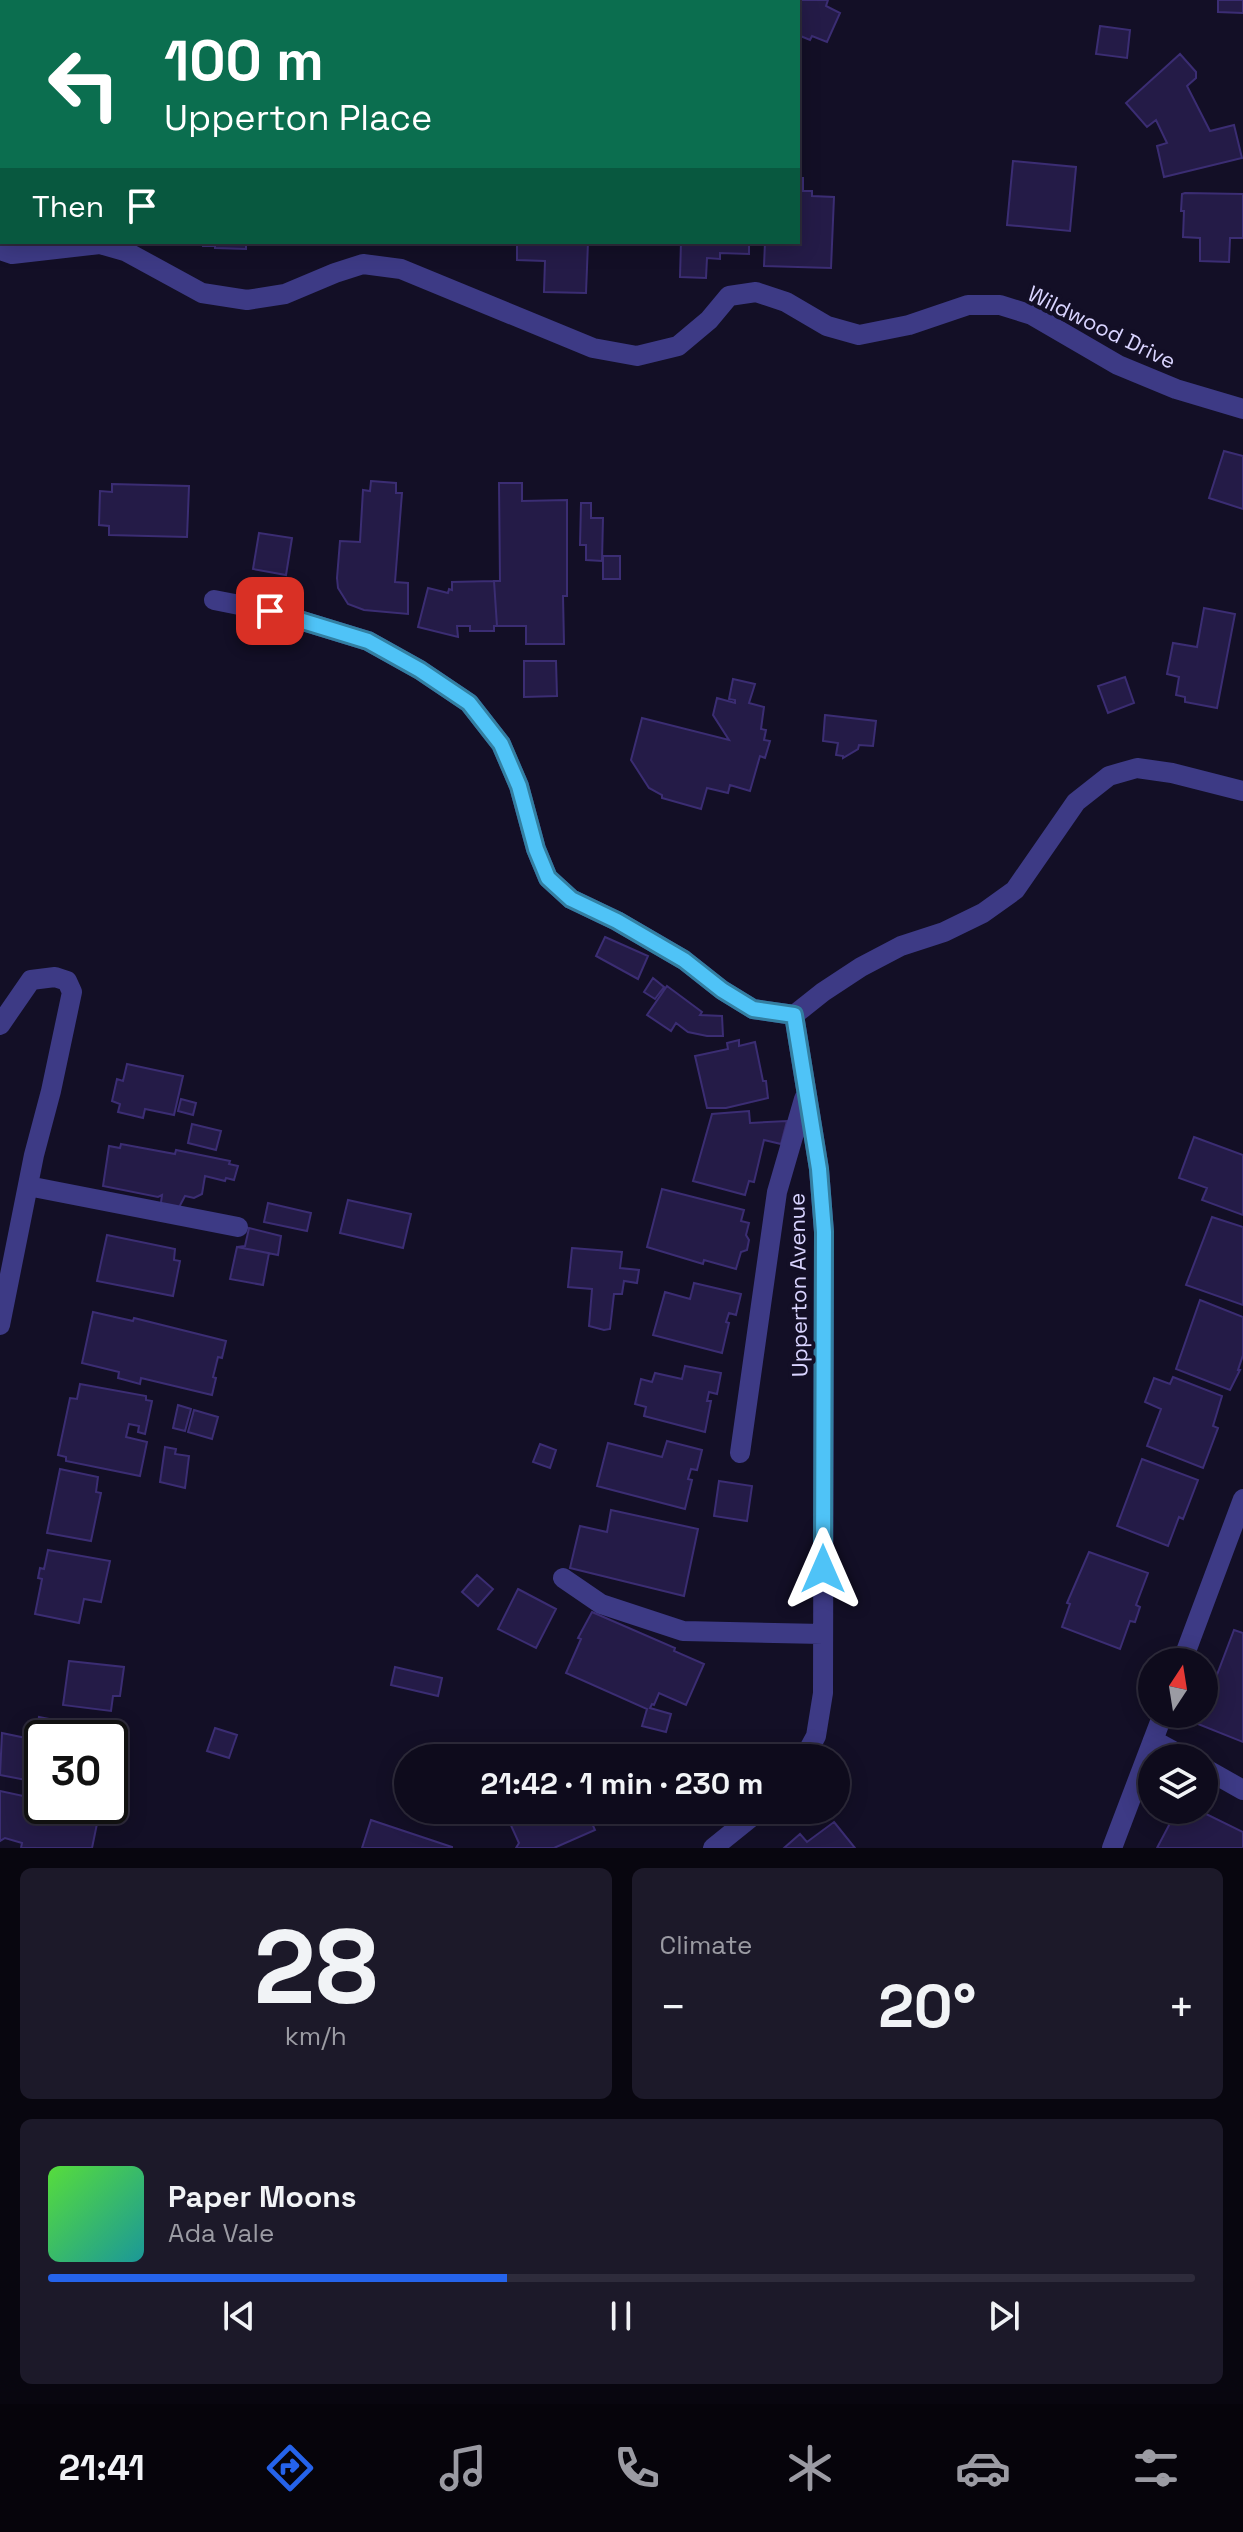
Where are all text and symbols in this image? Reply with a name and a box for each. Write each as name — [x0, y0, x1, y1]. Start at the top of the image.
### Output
text: 100 m — [164, 25, 324, 96]
icon: left — [32, 32, 136, 136]
text: Upperton Place — [164, 95, 432, 141]
icon: arrive — [120, 184, 164, 228]
text: Then — [32, 187, 104, 226]
street label: Wildwood Drive — [1023, 279, 1181, 375]
pin — [236, 577, 304, 645]
icon: arrive — [248, 589, 292, 633]
street label: Upperton Avenue — [782, 1193, 814, 1377]
position arrow — [781, 1527, 865, 1611]
north arrow — [1138, 1648, 1218, 1728]
map controls — [1138, 1648, 1218, 1824]
speed limit sign: 30 — [24, 1720, 128, 1824]
button: layers — [1138, 1744, 1218, 1824]
text: 21:42 · 1 min · 230 m — [481, 1764, 763, 1803]
text: 28 — [254, 1901, 378, 2033]
text: Climate — [660, 1928, 752, 1962]
text: 20° — [878, 1968, 976, 2045]
text: − — [660, 1979, 687, 2035]
text: + — [1168, 1979, 1195, 2035]
text: km/h — [285, 2019, 347, 2053]
text: Paper Moons — [168, 2177, 357, 2216]
text: Ada Vale — [168, 2216, 274, 2250]
icon: previous — [217, 2294, 261, 2338]
icon: pause — [599, 2294, 643, 2338]
icon: next — [982, 2294, 1026, 2338]
icon: directions — [262, 2440, 318, 2496]
icon: music — [435, 2440, 491, 2496]
icon: phone — [609, 2440, 665, 2496]
icon: climate — [782, 2440, 838, 2496]
icon: car — [955, 2440, 1011, 2496]
icon: filters — [1128, 2440, 1184, 2496]
text: 21:41 — [59, 2445, 145, 2491]

